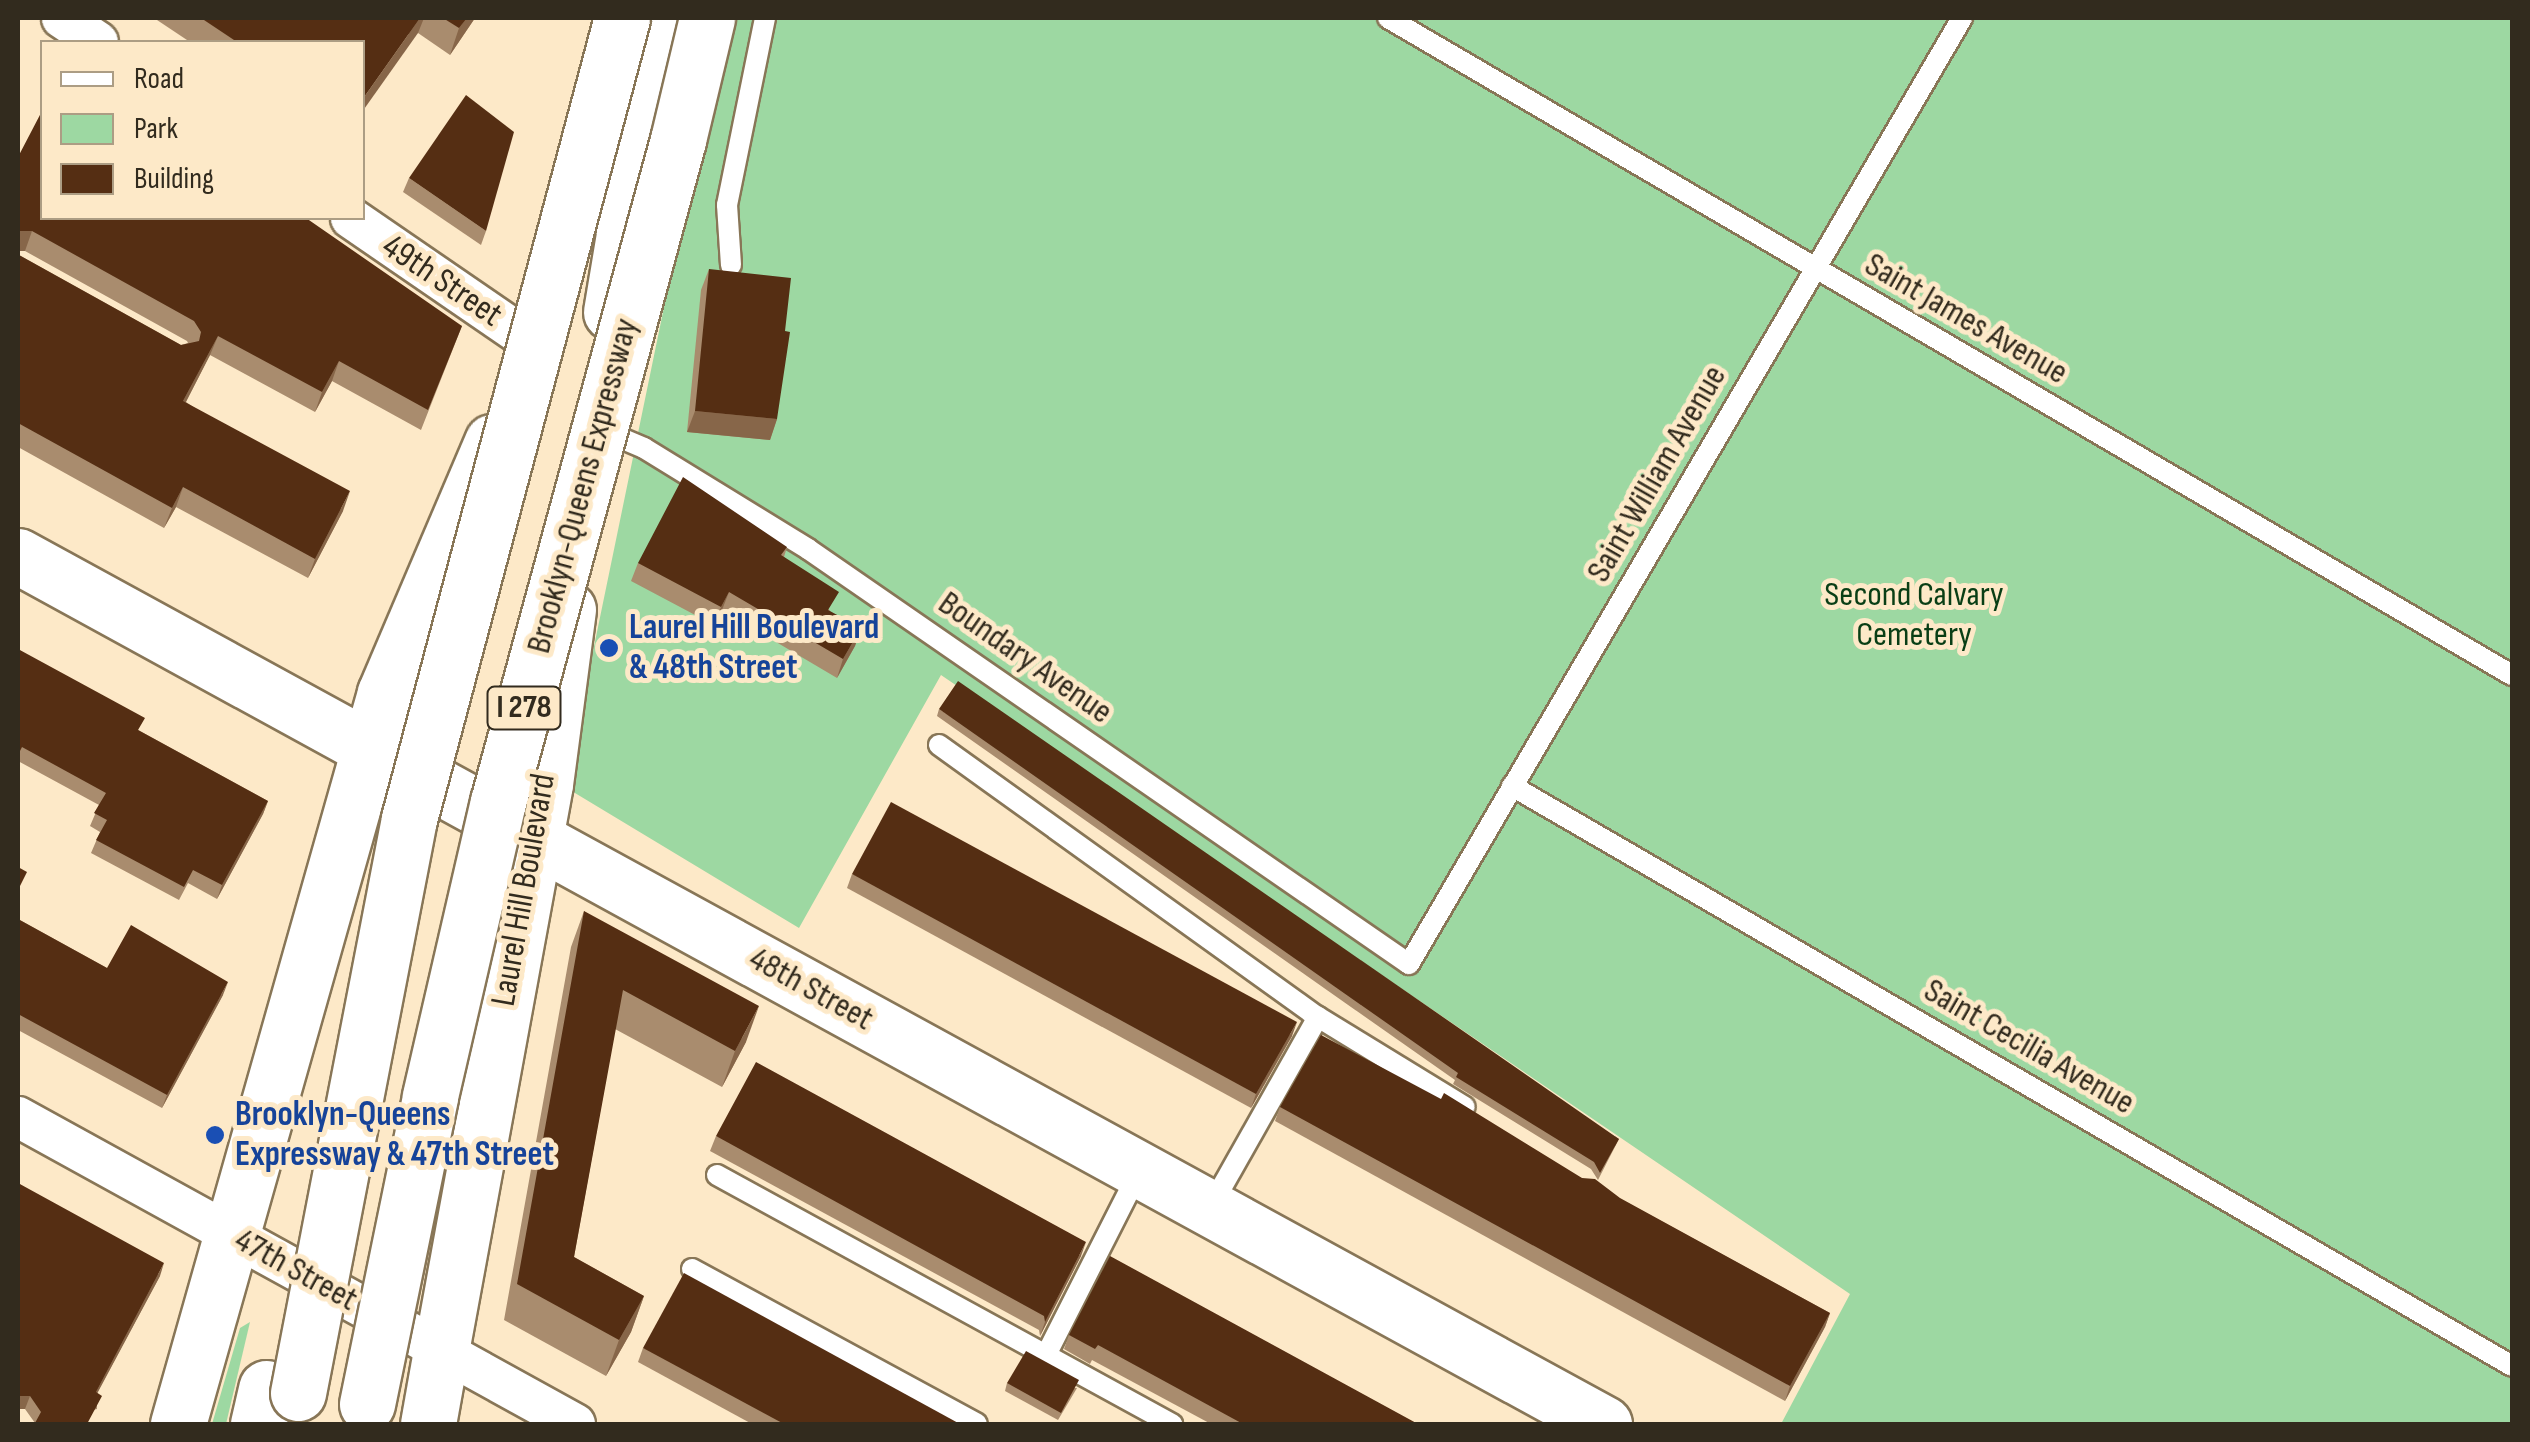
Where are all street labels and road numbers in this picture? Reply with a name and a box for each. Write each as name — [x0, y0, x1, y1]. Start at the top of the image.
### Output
street label: 49th Street — [374, 226, 510, 336]
street label: Saint James Avenue — [1857, 244, 2075, 394]
street label: Brooklyn-Queens Expressway — [518, 314, 648, 658]
street label: Saint William Avenue — [1578, 358, 1736, 590]
street label: Boundary Avenue — [930, 583, 1120, 733]
road number: I 278 — [486, 681, 562, 735]
street label: Laurel Hill Boulevard — [483, 771, 565, 1009]
street label: 48th Street — [742, 938, 880, 1040]
street label: Saint Cecilia Avenue — [1916, 970, 2142, 1124]
street label: 47th Street — [227, 1219, 365, 1321]

